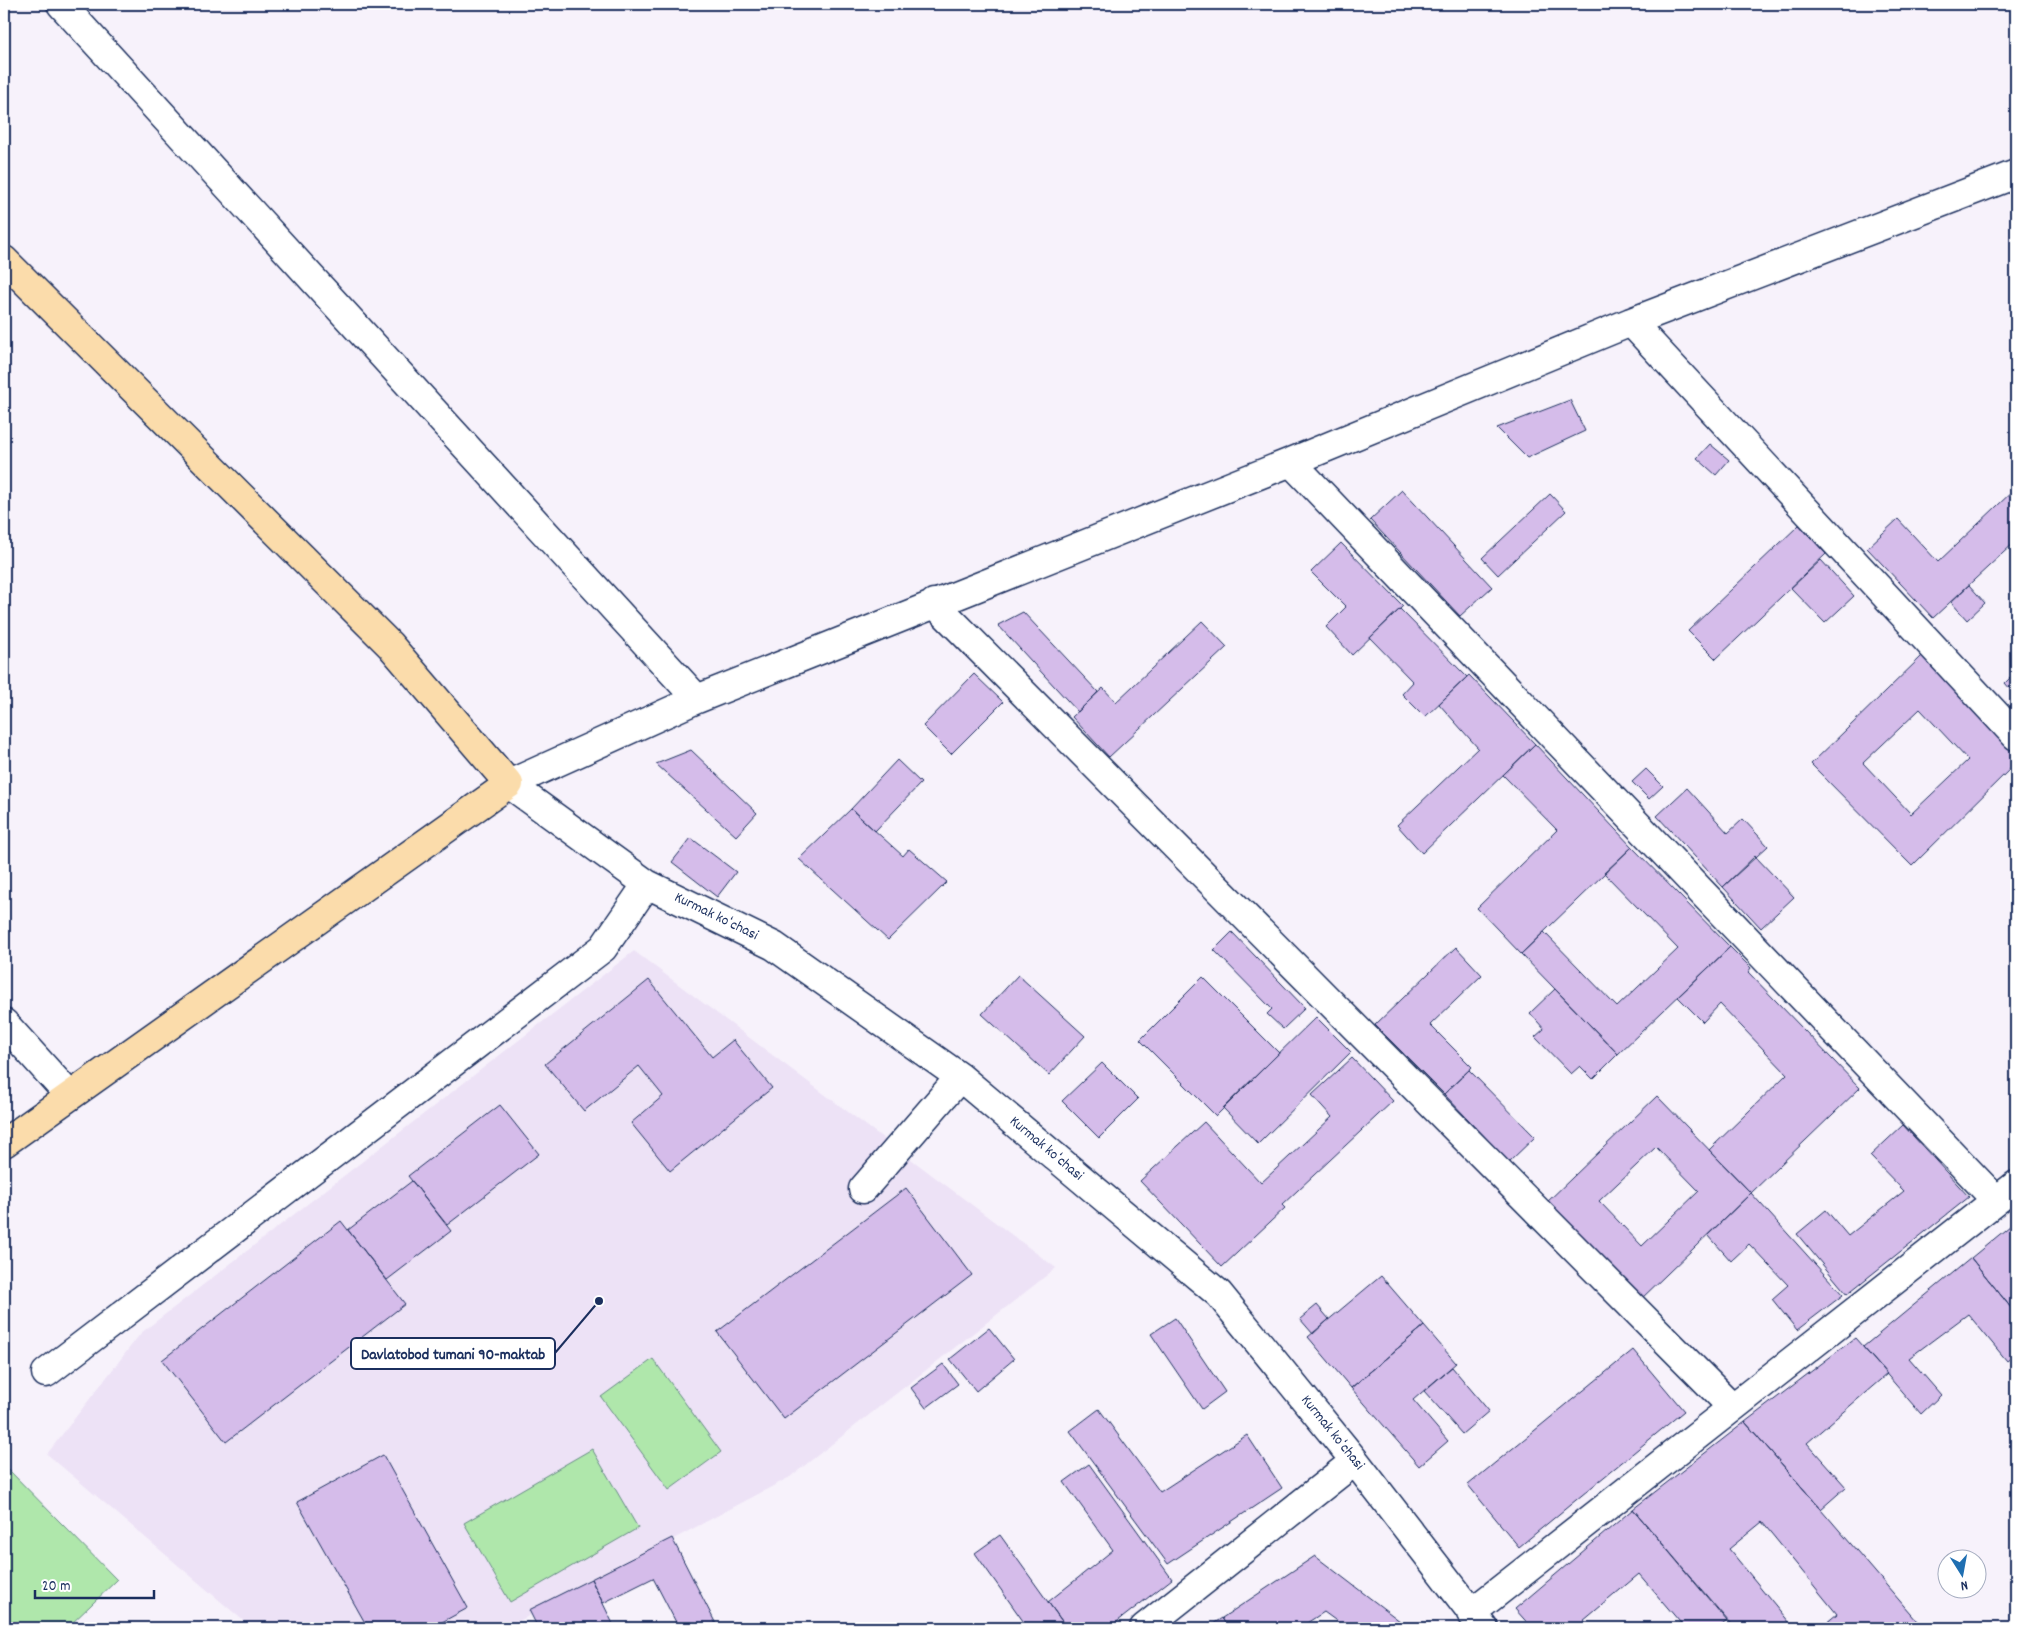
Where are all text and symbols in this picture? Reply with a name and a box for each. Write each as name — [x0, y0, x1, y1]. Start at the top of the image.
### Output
street label: Kurmak koʻchasi — [670, 887, 762, 947]
street label: Kurmak koʻchasi — [1004, 1111, 1088, 1187]
callout: Davlatobod tumani 90-maktab — [351, 1338, 555, 1369]
text: Davlatobod tumani 90-maktab — [361, 1344, 545, 1367]
street label: Kurmak koʻchasi — [1295, 1391, 1369, 1475]
north arrow — [1938, 1550, 1988, 1600]
scale bar — [35, 1567, 154, 1599]
text: N — [1959, 1574, 1969, 1595]
text: 20 m — [42, 1576, 70, 1598]

